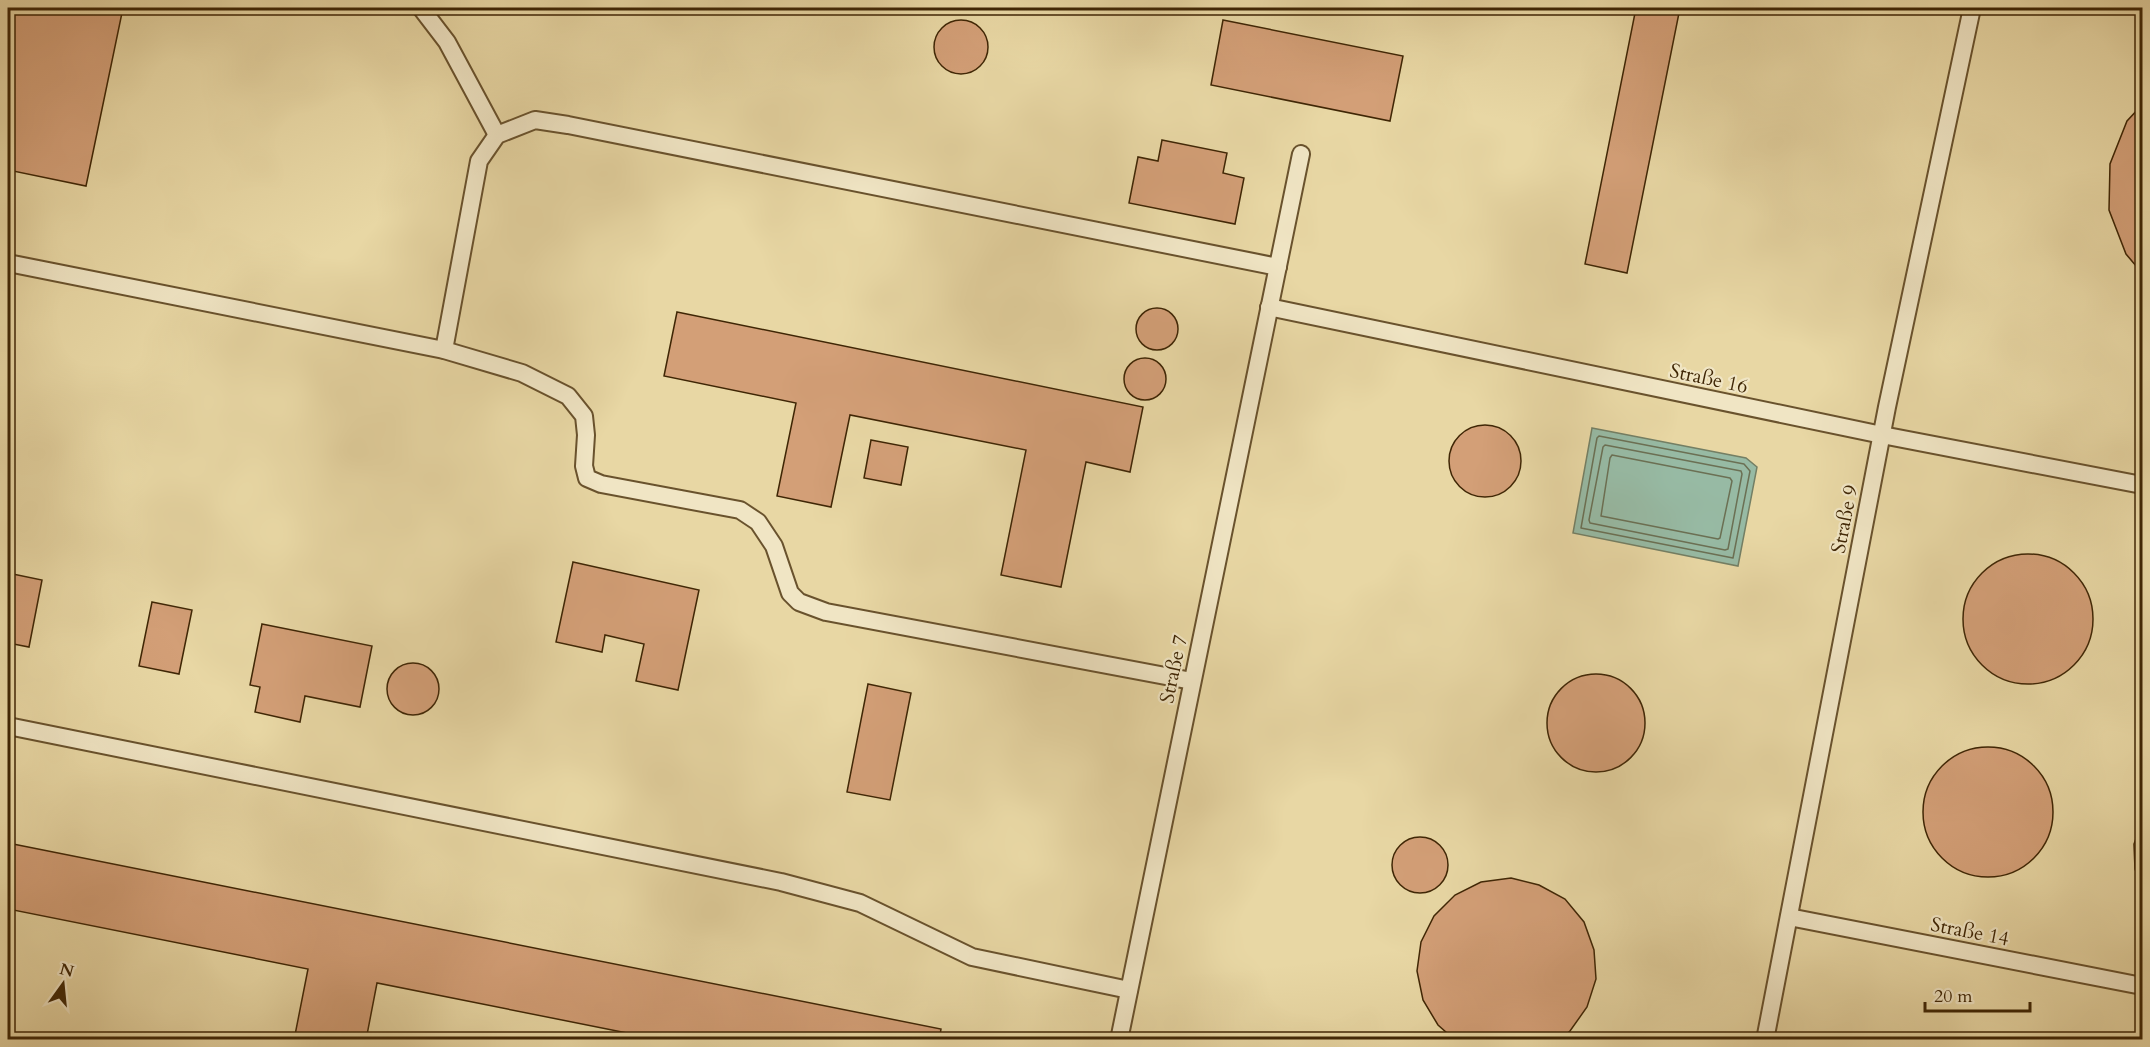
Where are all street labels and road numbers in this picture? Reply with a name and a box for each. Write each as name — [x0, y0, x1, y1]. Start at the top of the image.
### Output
street label: Straße 16 — [1667, 357, 1750, 400]
street label: Straße 9 — [1825, 483, 1864, 555]
street label: Straße 7 — [1153, 633, 1194, 706]
street label: Straße 14 — [1928, 911, 2011, 952]

